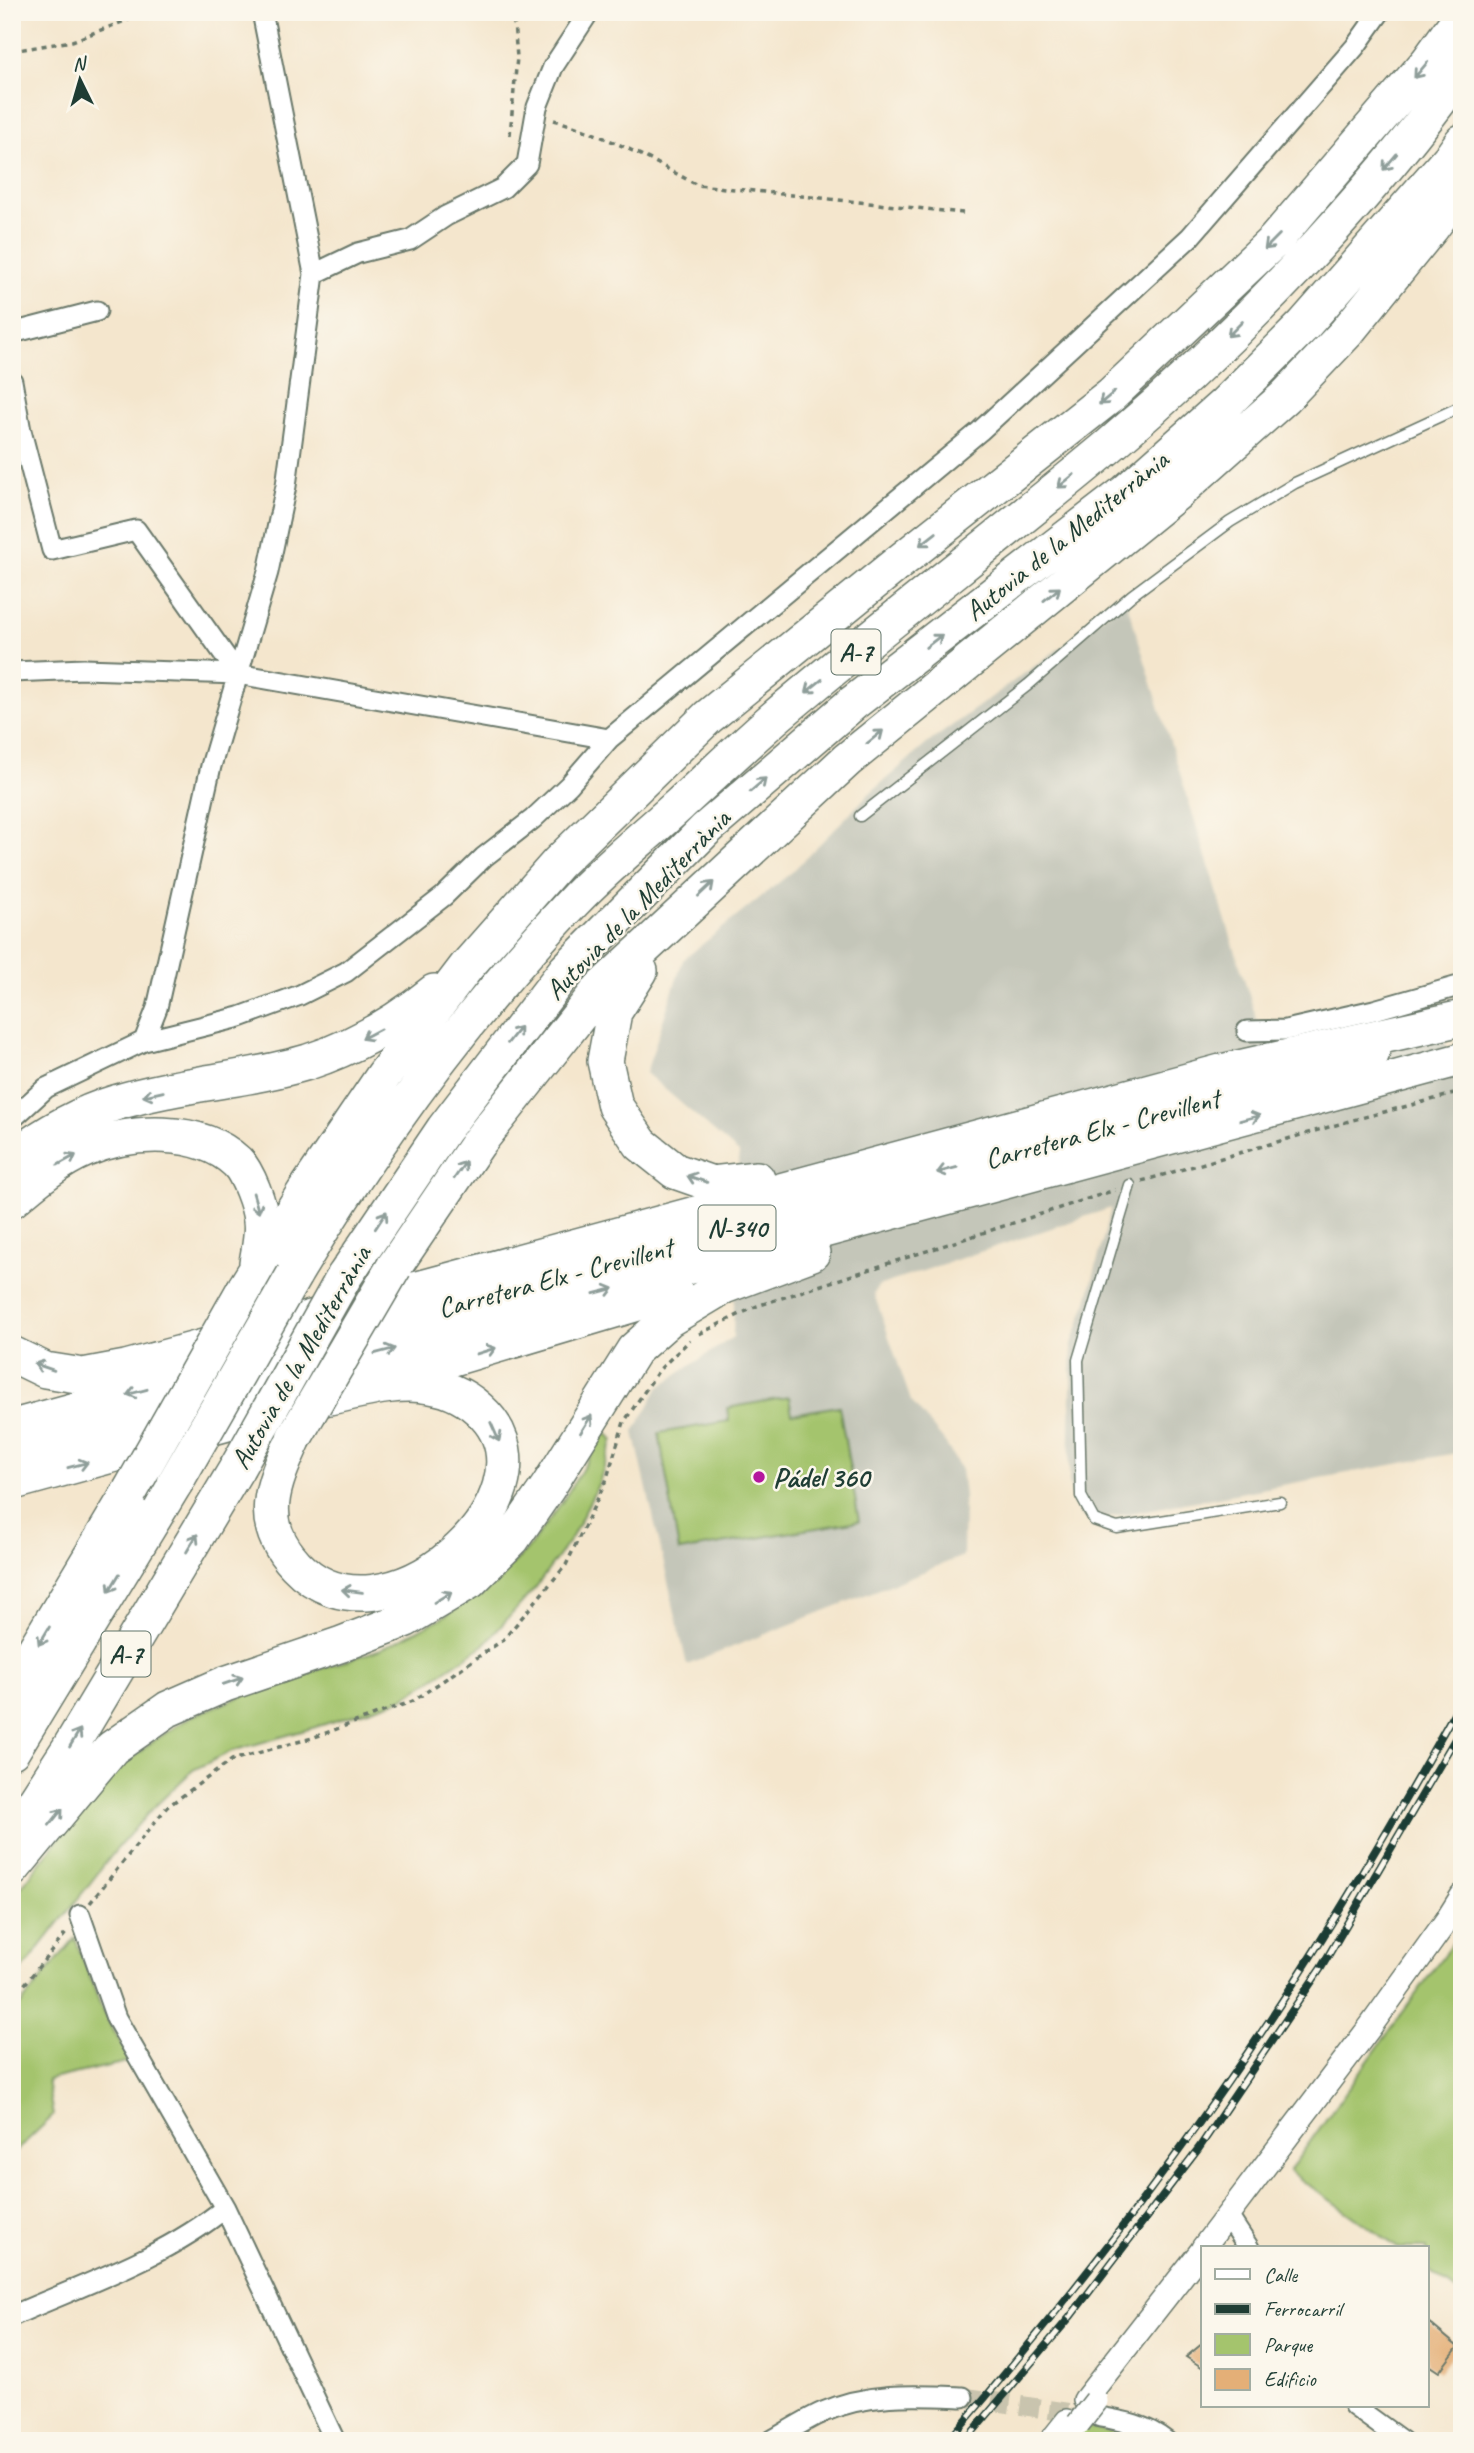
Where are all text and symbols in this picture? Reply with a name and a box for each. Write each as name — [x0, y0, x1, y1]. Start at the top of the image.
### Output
north arrow — [46, 46, 116, 116]
text: N — [72, 51, 89, 77]
one-way arrow — [1413, 61, 1429, 79]
one-way arrow — [1382, 153, 1398, 171]
one-way arrow — [1264, 233, 1281, 250]
one-way arrow — [1227, 320, 1244, 337]
one-way arrow — [1098, 390, 1116, 406]
street label: Autovia de la Mediterrània — [957, 441, 1177, 628]
one-way arrow — [1058, 473, 1076, 488]
one-way arrow — [920, 532, 938, 547]
one-way arrow — [1042, 587, 1060, 602]
road number: A-7 — [832, 630, 880, 674]
one-way arrow — [924, 633, 942, 648]
one-way arrow — [805, 678, 823, 694]
one-way arrow — [865, 729, 883, 745]
one-way arrow — [748, 777, 766, 793]
street label: Autovia de la Mediterrània — [537, 800, 739, 1007]
one-way arrow — [697, 881, 714, 898]
one-way arrow — [362, 1027, 382, 1041]
one-way arrow — [507, 1027, 522, 1045]
street label: Carretera Elx - Crevillent — [981, 1079, 1227, 1177]
one-way arrow — [142, 1088, 165, 1101]
one-way arrow — [1238, 1111, 1261, 1124]
one-way arrow — [56, 1153, 76, 1167]
one-way arrow — [453, 1161, 467, 1180]
one-way arrow — [936, 1165, 958, 1178]
one-way arrow — [686, 1172, 708, 1184]
one-way arrow — [251, 1192, 264, 1214]
road number: N-340 — [698, 1205, 776, 1250]
one-way arrow — [374, 1210, 388, 1230]
street label: Carretera Elx - Crevillent — [434, 1228, 680, 1326]
street label: Autovia de la Mediterrània — [222, 1238, 379, 1475]
one-way arrow — [593, 1284, 615, 1297]
one-way arrow — [474, 1343, 496, 1356]
one-way arrow — [374, 1344, 396, 1357]
one-way arrow — [34, 1360, 56, 1373]
one-way arrow — [126, 1386, 148, 1399]
one-way arrow — [579, 1415, 593, 1435]
one-way arrow — [489, 1421, 502, 1442]
one-way arrow — [67, 1458, 89, 1471]
place label: Pádel 360 — [773, 1460, 872, 1495]
marker: Pádel 360 — [751, 1469, 767, 1485]
one-way arrow — [185, 1533, 199, 1553]
one-way arrow — [107, 1572, 121, 1592]
one-way arrow — [341, 1584, 363, 1597]
one-way arrow — [433, 1590, 453, 1604]
one-way arrow — [36, 1625, 50, 1645]
road number: A-7 — [102, 1632, 150, 1676]
one-way arrow — [221, 1674, 243, 1687]
one-way arrow — [69, 1729, 83, 1749]
one-way arrow — [48, 1809, 64, 1827]
legend — [1201, 2246, 1428, 2408]
text: Calle — [1264, 2262, 1298, 2288]
text: Ferrocarril — [1264, 2296, 1345, 2322]
text: Parque — [1264, 2332, 1313, 2358]
text: Edificio — [1264, 2366, 1317, 2392]

